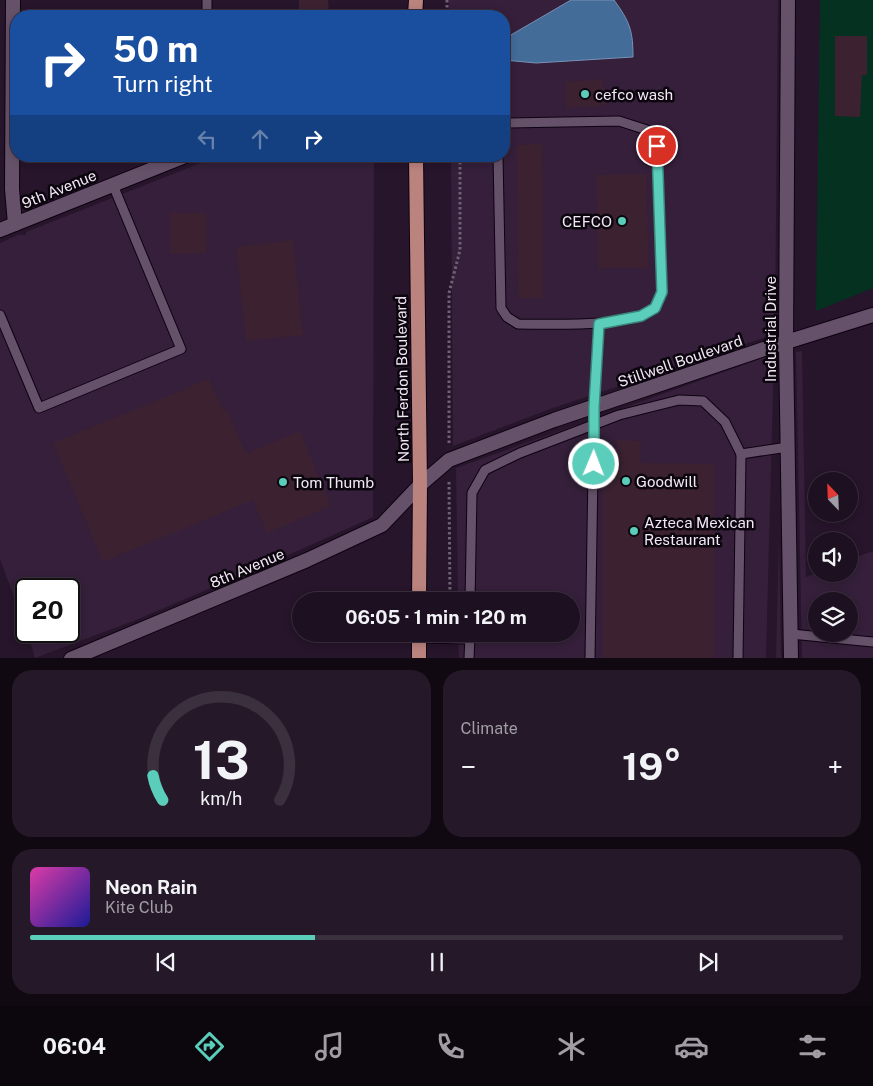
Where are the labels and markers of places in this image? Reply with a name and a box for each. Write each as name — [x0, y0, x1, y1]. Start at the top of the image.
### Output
place label: cefco wash — [595, 86, 673, 103]
marker: cefco wash — [579, 88, 591, 100]
pin — [636, 125, 678, 167]
place label: CEFCO — [562, 213, 612, 230]
marker: CEFCO — [616, 215, 628, 227]
place label: Goodwill — [636, 473, 697, 490]
place label: Tom Thumb — [293, 474, 374, 491]
marker: Goodwill — [620, 475, 632, 487]
marker: Tom Thumb — [277, 476, 289, 488]
place label: Azteca Mexican Restaurant — [644, 514, 754, 548]
marker: Azteca Mexican Restaurant — [628, 525, 640, 537]

